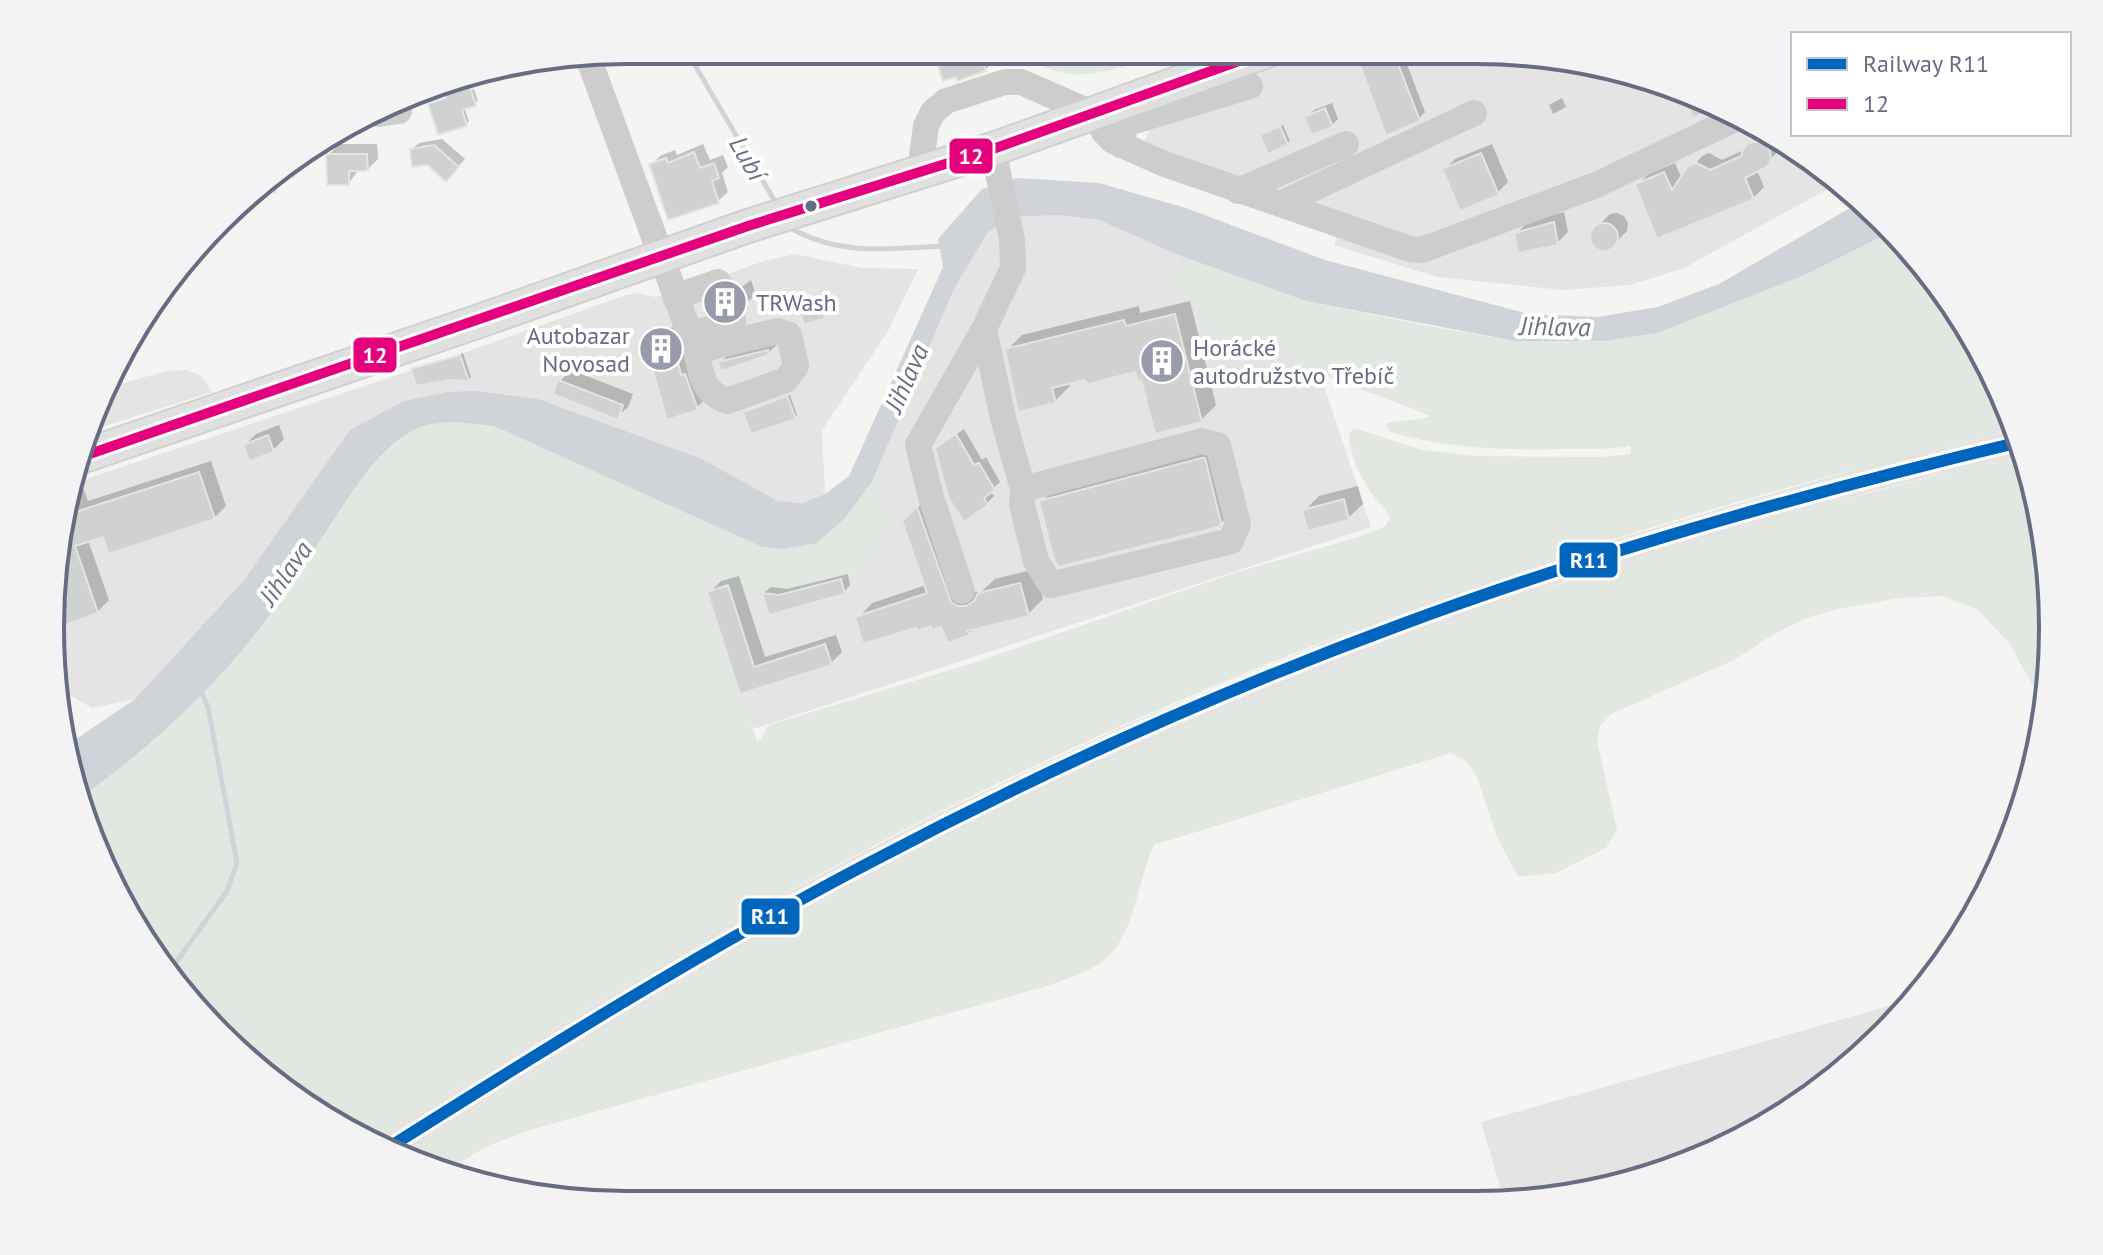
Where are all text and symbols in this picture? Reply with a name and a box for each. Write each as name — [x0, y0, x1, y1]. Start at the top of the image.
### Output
legend — [1791, 32, 2071, 136]
text: Railway R11 — [1863, 48, 1989, 79]
text: 12 — [1863, 88, 1889, 119]
water label: Lubí — [722, 130, 776, 189]
line badge: 12 — [948, 137, 994, 175]
text: 12 — [959, 142, 983, 170]
unlabelled marker — [803, 198, 819, 214]
building icon: TRWash — [701, 278, 749, 326]
place label: TRWash — [756, 287, 837, 318]
water label: Jihlava — [1517, 309, 1591, 343]
place label: Autobazar Novosad — [527, 320, 630, 379]
building icon: Autobazar Novosad — [637, 325, 685, 373]
place label: Horácké autodružstvo Třebíč — [1193, 332, 1394, 391]
line badge: 12 — [352, 336, 398, 374]
building icon: Horácké autodružstvo Třebíč — [1138, 337, 1186, 385]
water label: Jihlava — [876, 338, 936, 419]
text: 12 — [363, 341, 387, 369]
water label: Jihlava — [250, 534, 319, 613]
line badge: R11 — [1558, 541, 1619, 579]
text: R11 — [1570, 546, 1608, 574]
line badge: R11 — [740, 897, 801, 936]
text: R11 — [751, 902, 789, 930]

